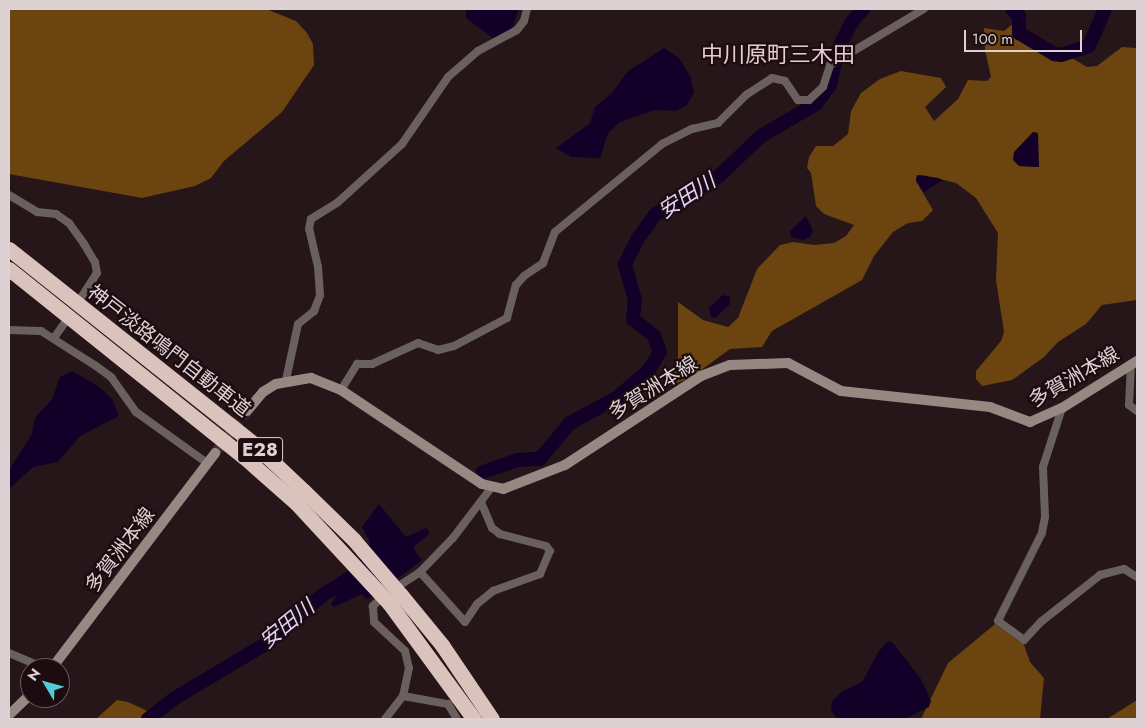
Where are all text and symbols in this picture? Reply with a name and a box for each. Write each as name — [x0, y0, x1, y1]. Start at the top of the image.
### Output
scale bar — [966, 20, 1084, 52]
text: 100 m — [972, 28, 1013, 50]
district label: 中川原町三木田 — [701, 42, 855, 68]
water label: 安田川 — [654, 168, 720, 224]
street label: 神戸淡路鳴門自動車道 — [83, 280, 255, 422]
street label: 多賀洲本線 — [1025, 342, 1123, 412]
street label: 多賀洲本線 — [604, 351, 702, 425]
road number: E28 — [236, 434, 284, 466]
street label: 多賀洲本線 — [80, 503, 160, 597]
water label: 安田川 — [255, 594, 319, 654]
north arrow — [20, 658, 70, 708]
text: N — [22, 664, 45, 685]

